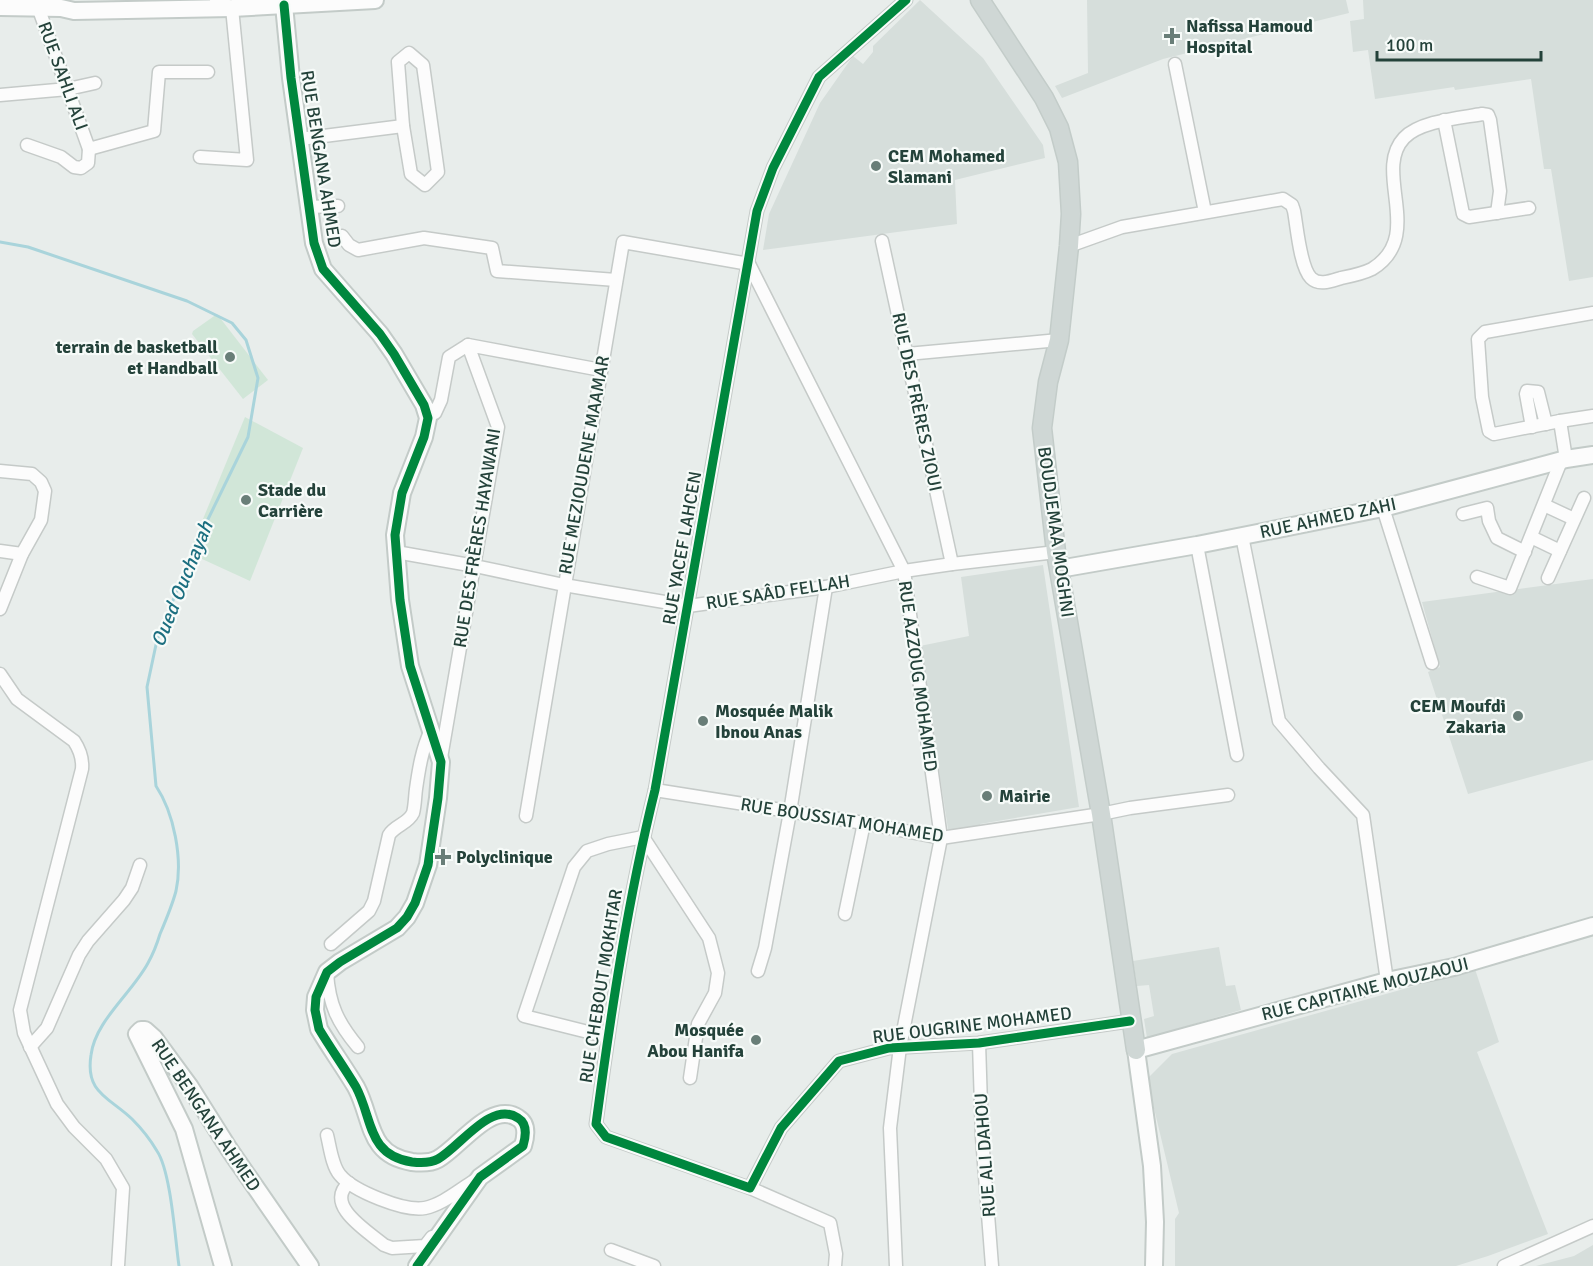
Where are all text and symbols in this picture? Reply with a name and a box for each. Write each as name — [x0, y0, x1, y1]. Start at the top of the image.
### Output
place label: Nafissa Hamoud Hospital — [1186, 15, 1313, 58]
street label: RUE SAHLI ALI — [33, 19, 93, 133]
scale bar — [1377, 24, 1540, 62]
marker: Nafissa Hamoud Hospital — [1163, 27, 1181, 45]
text: 100 m — [1386, 34, 1433, 56]
street label: RUE BENGANA AHMED — [296, 69, 346, 249]
place label: CEM Mohamed Slamani — [888, 145, 1005, 188]
marker: CEM Mohamed Slamani — [869, 159, 883, 173]
street label: RUE DES FRÈRES ZIOUI — [887, 310, 947, 494]
place label: terrain de basketball et Handball — [55, 336, 218, 379]
marker: terrain de basketball et Handball — [223, 350, 237, 364]
street label: RUE MEZIOUDENE MAAMAR — [554, 354, 614, 576]
street label: RUE DES FRÈRES HAYAWANI — [449, 427, 505, 649]
street label: BOUDJEMAA MOGHNI — [1033, 445, 1079, 619]
street label: RUE YACEF LAHCEN — [658, 469, 706, 627]
place label: Stade du Carrière — [258, 479, 326, 522]
marker: Stade du Carrière — [239, 493, 253, 507]
street label: RUE AHMED ZAHI — [1258, 493, 1398, 543]
water label: Oued Ouchayah — [145, 516, 219, 651]
street label: RUE SAÂD FELLAH — [704, 570, 852, 614]
street label: RUE AZZOUG MOHAMED — [894, 579, 942, 773]
place label: CEM Moufdi Zakaria — [1410, 695, 1506, 738]
place label: Mosquée Malik Ibnou Anas — [715, 700, 834, 743]
marker: CEM Moufdi Zakaria — [1511, 709, 1525, 723]
marker: Mosquée Malik Ibnou Anas — [696, 714, 710, 728]
place label: Mairie — [999, 785, 1051, 807]
marker: Mairie — [980, 789, 994, 803]
street label: RUE BOUSSIAT MOHAMED — [739, 793, 945, 847]
place label: Polyclinique — [456, 846, 553, 868]
marker: Polyclinique — [434, 848, 452, 866]
street label: RUE CHEBOUT MOKHTAR — [575, 887, 627, 1085]
street label: RUE CAPITAINE MOUZAOUI — [1259, 953, 1471, 1025]
street label: RUE OUGRINE MOHAMED — [871, 1002, 1073, 1048]
place label: Mosquée Abou Hanifa — [647, 1019, 744, 1062]
marker: Mosquée Abou Hanifa — [749, 1033, 763, 1047]
street label: RUE BENGANA AHMED — [147, 1034, 265, 1196]
street label: RUE ALI DAHOU — [970, 1092, 1000, 1218]

